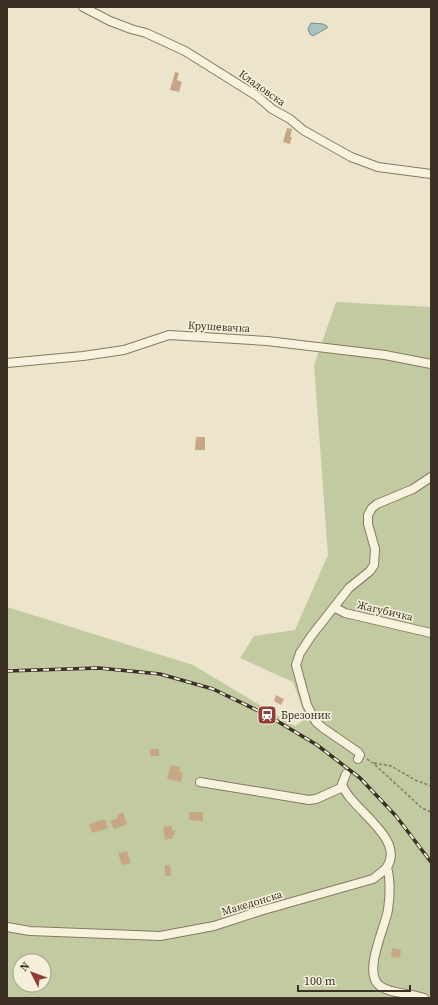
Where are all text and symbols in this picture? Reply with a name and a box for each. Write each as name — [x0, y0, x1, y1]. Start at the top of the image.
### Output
street label: Кладовска — [236, 66, 289, 110]
street label: Крушевачка — [188, 318, 251, 336]
street label: Жагубичка — [356, 597, 415, 625]
station icon: Брезоник — [256, 704, 278, 726]
place label: Брезоник — [281, 708, 331, 723]
street label: Македонска — [220, 887, 284, 919]
north arrow — [12, 953, 52, 993]
text: N — [17, 959, 33, 975]
scale bar — [298, 967, 410, 993]
text: 100 m — [304, 973, 336, 989]

